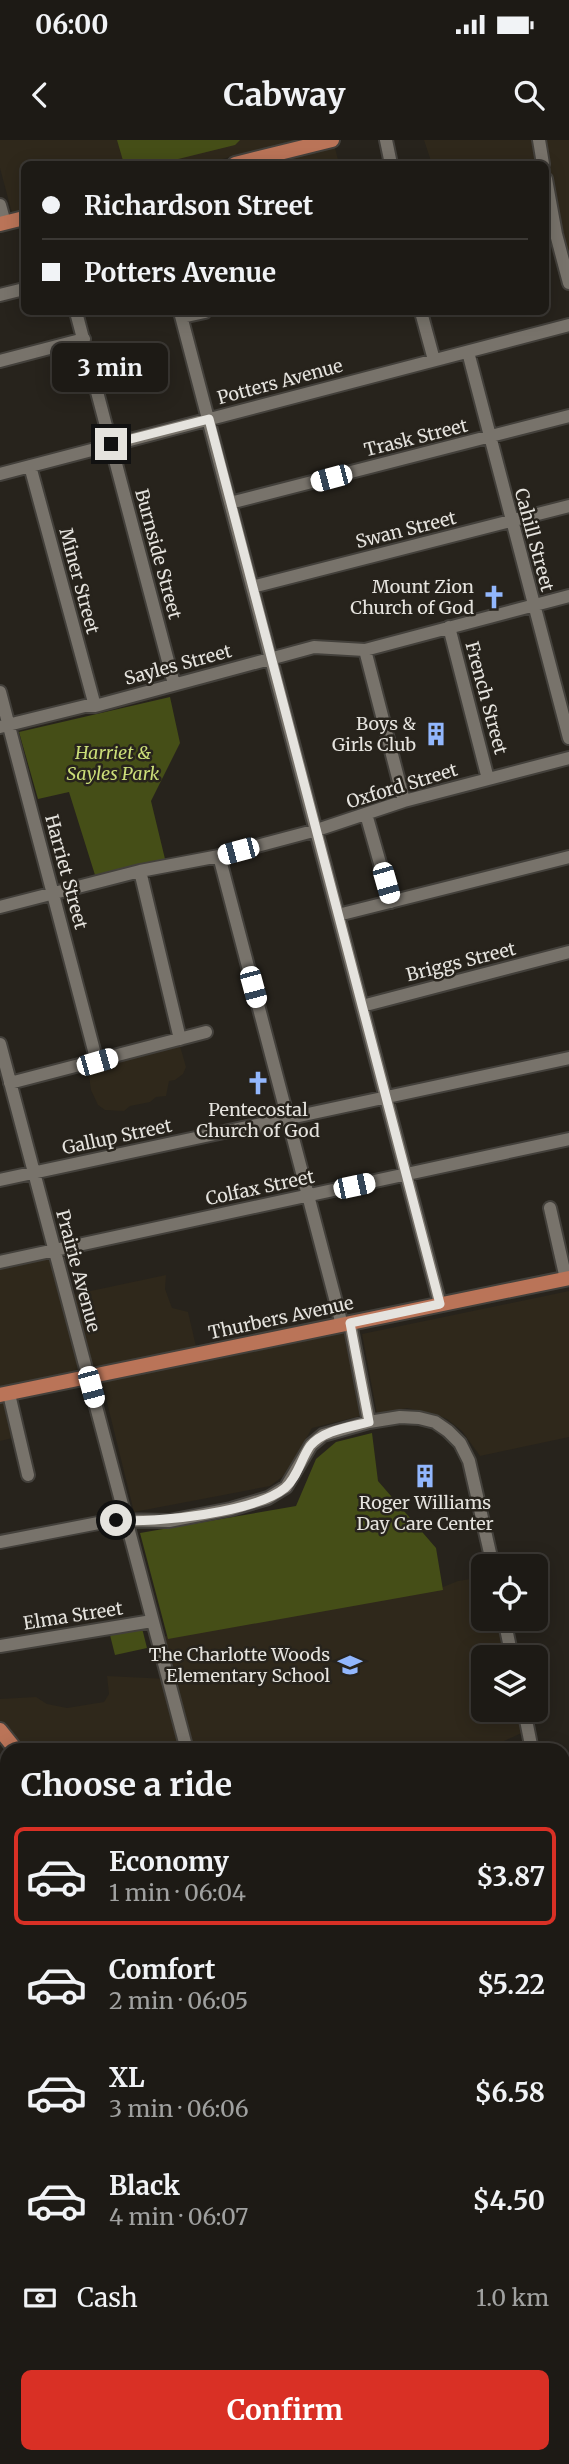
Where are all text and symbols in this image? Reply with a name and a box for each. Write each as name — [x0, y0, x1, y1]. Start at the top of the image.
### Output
text: 06:00 — [35, 8, 109, 41]
text: Cabway — [223, 75, 346, 115]
icon: back — [21, 76, 59, 114]
icon: search — [510, 76, 548, 114]
text: Richardson Street — [84, 189, 313, 222]
text: Potters Avenue — [84, 256, 276, 289]
callout: 3 min — [53, 342, 169, 392]
text: 3 min — [77, 353, 143, 382]
street label: Potters Avenue — [215, 354, 345, 409]
street label: Trask Street — [362, 414, 470, 461]
route end — [95, 428, 127, 460]
car — [308, 462, 355, 494]
street label: Burnside Street — [130, 486, 187, 621]
street label: Cahill Street — [510, 486, 559, 594]
street label: Swan Street — [353, 506, 459, 553]
street label: Miner Street — [54, 525, 105, 636]
place label: Mount Zion Church of God — [350, 575, 474, 619]
church icon: Mount Zion Church of God — [480, 583, 508, 611]
street label: Sayles Street — [122, 639, 234, 690]
street label: French Street — [460, 639, 513, 757]
place label: Boys & Girls Club — [332, 712, 416, 756]
building icon: Boys & Girls Club — [422, 720, 450, 748]
park label: Harriet & Sayles Park — [67, 741, 160, 785]
street label: Oxford Street — [343, 758, 460, 813]
street label: Harriet Street — [40, 812, 93, 932]
car — [215, 835, 262, 867]
car — [371, 860, 402, 906]
street label: Briggs Street — [404, 937, 518, 986]
car — [238, 964, 269, 1010]
car — [74, 1046, 121, 1078]
church icon: Pentecostal Church of God — [244, 1069, 272, 1097]
place label: Pentecostal Church of God — [196, 1098, 320, 1142]
street label: Gallup Street — [60, 1114, 174, 1159]
street label: Colfax Street — [203, 1165, 316, 1210]
car — [332, 1171, 377, 1201]
street label: Prairie Avenue — [51, 1207, 106, 1335]
street label: Thurbers Avenue — [206, 1291, 356, 1344]
car — [76, 1364, 107, 1410]
building icon: Roger Williams Day Care Center — [411, 1462, 439, 1490]
place label: Roger Williams Day Care Center — [356, 1491, 494, 1535]
route start — [100, 1504, 132, 1536]
map controls — [471, 1554, 548, 1722]
button: locate — [471, 1554, 548, 1631]
street label: Elma Street — [21, 1596, 124, 1635]
place label: The Charlotte Woods Elementary School — [149, 1643, 330, 1687]
button: layers — [471, 1645, 548, 1722]
school or university icon: The Charlotte Woods Elementary School — [336, 1651, 364, 1679]
text: Choose a ride — [21, 1765, 232, 1805]
icon: car — [25, 1845, 88, 1908]
text: Economy — [109, 1845, 229, 1878]
text: $3.87 — [476, 1860, 545, 1893]
text: 1 min · 06:04 — [109, 1878, 246, 1907]
icon: car — [25, 1953, 88, 2016]
text: Comfort — [109, 1953, 215, 1986]
text: $5.22 — [477, 1968, 545, 2001]
text: 2 min · 06:05 — [109, 1986, 248, 2015]
icon: car — [25, 2061, 88, 2124]
text: XL — [109, 2061, 145, 2094]
text: $6.58 — [474, 2076, 545, 2109]
text: 3 min · 06:06 — [109, 2094, 249, 2123]
icon: car — [25, 2169, 88, 2232]
text: Black — [109, 2169, 180, 2202]
text: $4.50 — [472, 2184, 545, 2217]
text: 4 min · 06:07 — [109, 2202, 248, 2231]
icon: cash — [21, 2279, 59, 2317]
text: Cash — [77, 2281, 138, 2314]
text: 1.0 km — [476, 2283, 549, 2312]
button: Confirm — [21, 2370, 549, 2450]

